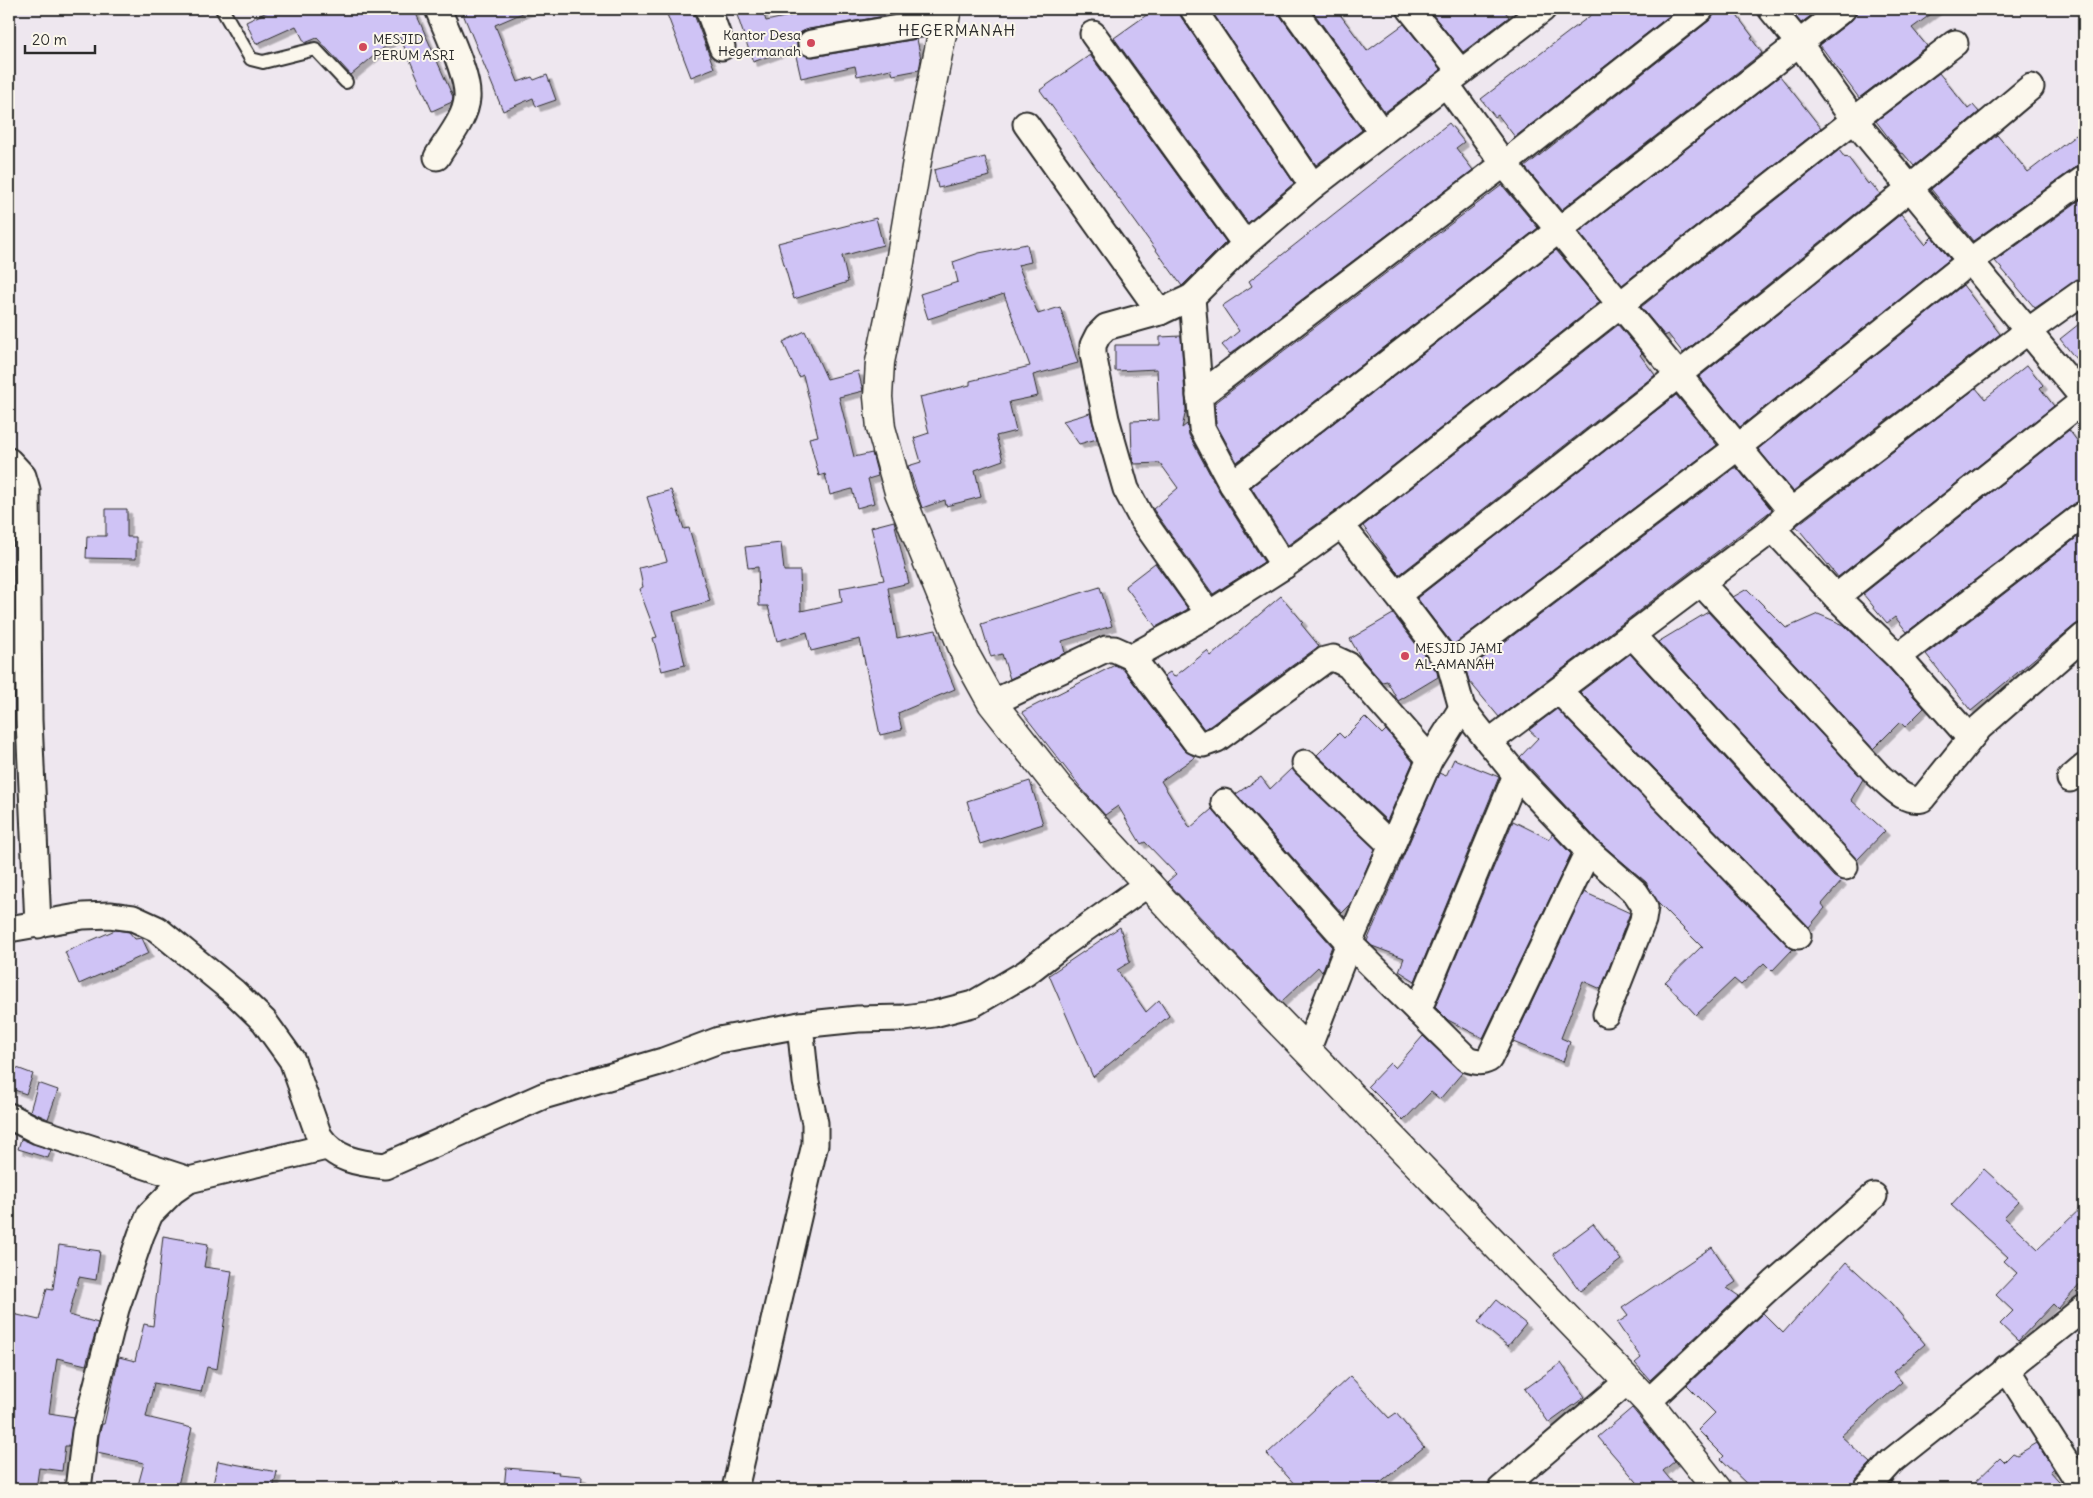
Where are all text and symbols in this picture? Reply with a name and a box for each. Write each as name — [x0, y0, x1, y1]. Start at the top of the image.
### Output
district label: HEGERMANAH — [898, 20, 1016, 40]
scale bar — [25, 22, 95, 54]
place label: Kantor Desa Hegermanah — [718, 26, 801, 60]
text: 20 m — [32, 30, 67, 49]
place label: MESJID PERUM ASRI — [373, 30, 455, 64]
marker: Kantor Desa Hegermanah — [805, 37, 817, 49]
marker: MESJID PERUM ASRI — [357, 41, 369, 53]
place label: MESJID JAMI AL-AMANAH — [1415, 639, 1503, 673]
marker: MESJID JAMI AL-AMANAH — [1399, 650, 1411, 662]

